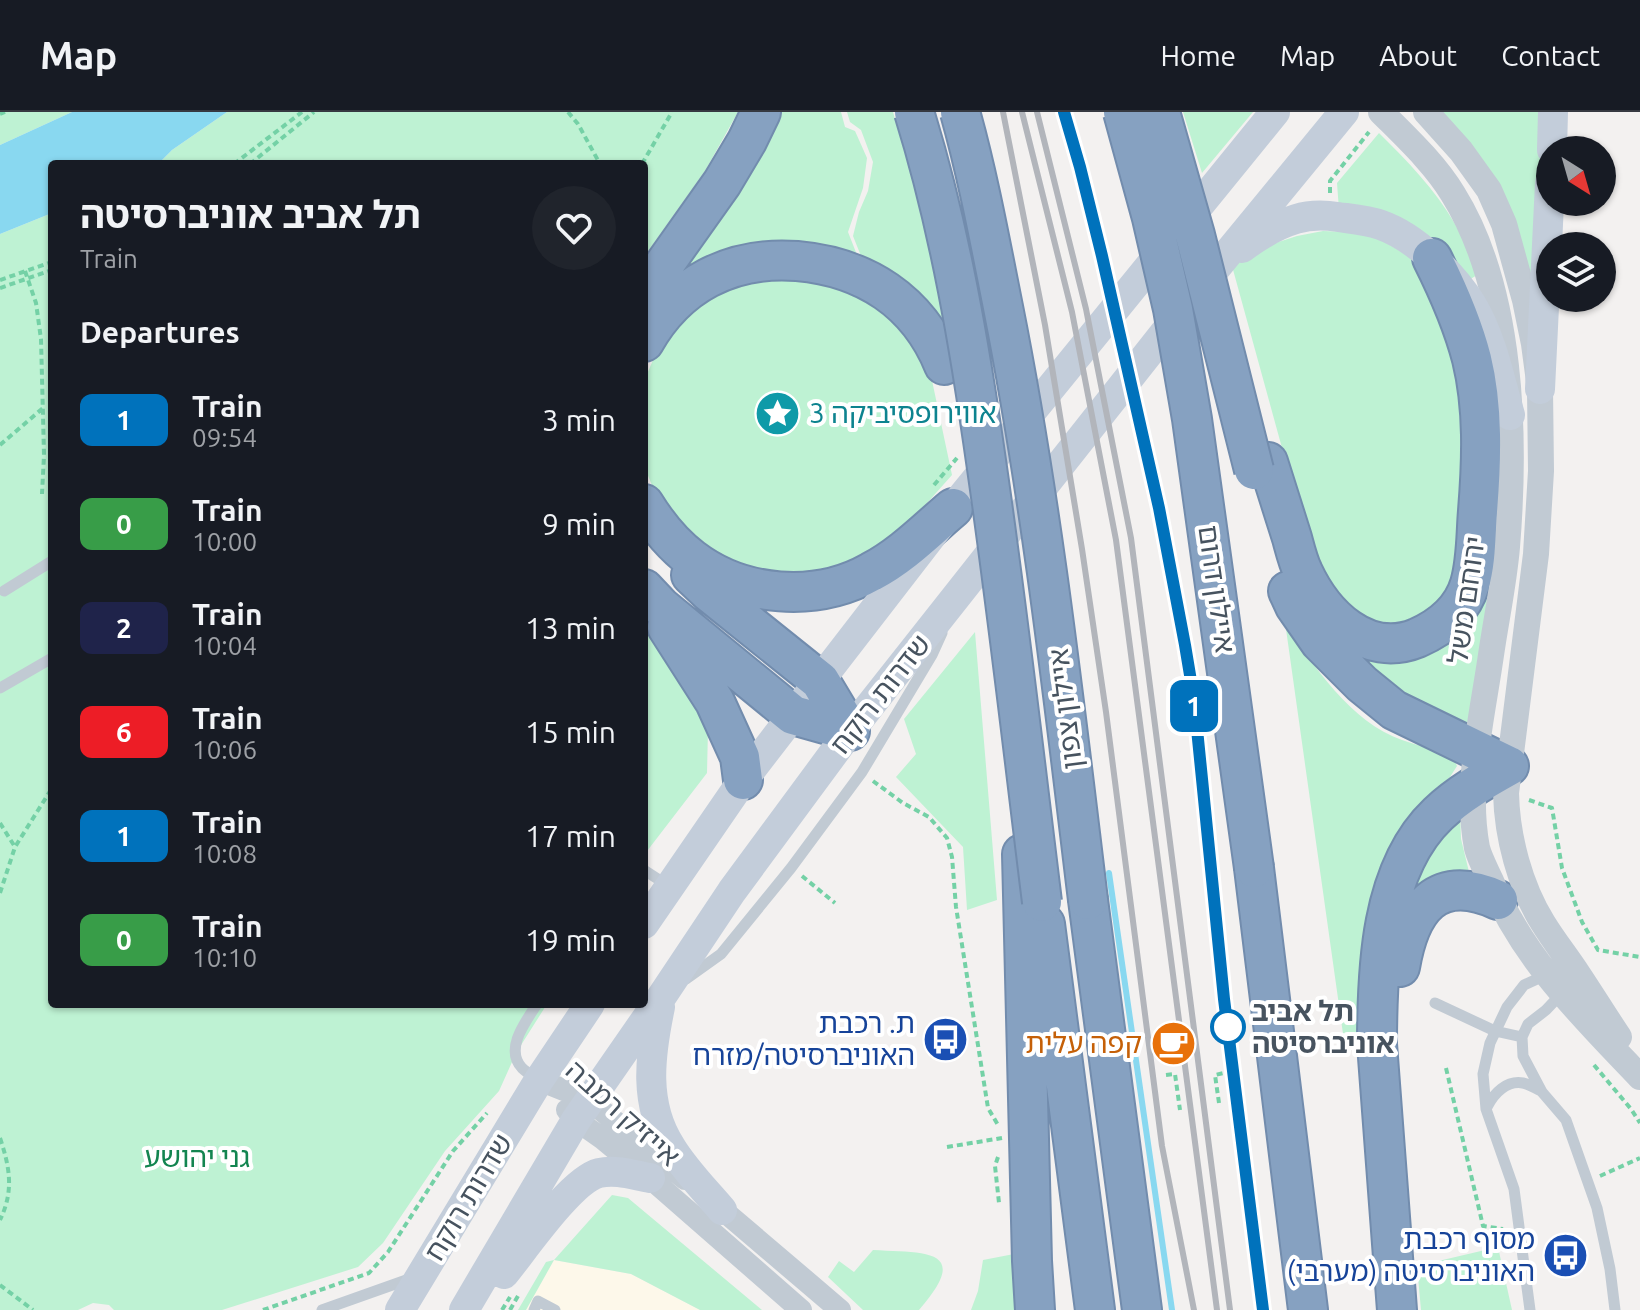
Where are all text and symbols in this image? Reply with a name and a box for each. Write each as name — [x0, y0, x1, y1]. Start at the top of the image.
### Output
text: Map — [40, 34, 117, 76]
text: Home — [1161, 40, 1236, 71]
text: Map — [1280, 40, 1335, 71]
text: About — [1379, 40, 1457, 71]
text: Contact — [1501, 40, 1600, 71]
north arrow — [1536, 136, 1616, 216]
map controls — [1536, 136, 1616, 312]
button: heart — [532, 186, 616, 270]
text: תל אביב אוניברסיטה — [80, 193, 421, 235]
button: layers — [1536, 232, 1616, 312]
text: Train — [80, 244, 138, 273]
text: Departures — [80, 315, 240, 349]
text: Train — [192, 389, 262, 423]
place icon: אווירופסיביקה 3 — [754, 389, 802, 437]
place label: אווירופסיביקה 3 — [809, 397, 996, 428]
text: 3 min — [542, 403, 616, 437]
text: 1 — [116, 404, 132, 435]
text: 09:54 — [192, 423, 257, 452]
text: Train — [192, 493, 262, 527]
text: 9 min — [542, 507, 616, 541]
text: 0 — [116, 508, 132, 539]
street label: איילון דרום — [1193, 523, 1242, 655]
text: 10:00 — [192, 527, 257, 556]
street label: ירוחם משל — [1441, 534, 1490, 666]
text: Train — [192, 597, 262, 631]
text: 13 min — [525, 611, 616, 645]
text: 2 — [116, 612, 132, 643]
street label: שדרות רוקח — [824, 628, 936, 759]
text: 10:04 — [192, 631, 257, 660]
street label: איילון צפון — [1042, 647, 1087, 771]
line badge: 1 — [1168, 680, 1220, 732]
text: 1 — [1186, 690, 1202, 721]
text: Train — [192, 701, 262, 735]
text: 15 min — [525, 715, 616, 749]
text: 6 — [116, 716, 132, 747]
text: 10:06 — [192, 735, 257, 764]
text: Train — [192, 805, 262, 839]
text: 17 min — [525, 819, 616, 853]
text: 1 — [116, 820, 132, 851]
text: 10:08 — [192, 839, 257, 868]
text: Train — [192, 909, 262, 943]
text: 19 min — [525, 923, 616, 957]
text: 0 — [116, 924, 132, 955]
text: 10:10 — [192, 943, 257, 972]
place label: תל אביב אוניברסיטה — [1252, 995, 1395, 1058]
place label: ת. רכבת האוניברסיטה/מזרח — [692, 1007, 915, 1070]
marker: תל אביב אוניברסיטה — [1211, 1010, 1245, 1044]
bus stop icon: ת. רכבת האוניברסיטה/מזרח — [922, 1015, 970, 1063]
cafe icon: קפה עלית — [1149, 1019, 1197, 1067]
place label: קפה עלית — [1026, 1027, 1142, 1058]
street label: אייזיק רמבה — [560, 1054, 686, 1172]
street label: שדרות רוקח — [418, 1128, 518, 1266]
park label: גני יהושע — [144, 1141, 250, 1172]
place label: מסוף רכבת האוניברסיטה (מערבי) — [1287, 1223, 1535, 1287]
bus stop icon: מסוף רכבת האוניברסיטה (מערבי) — [1542, 1231, 1590, 1279]

